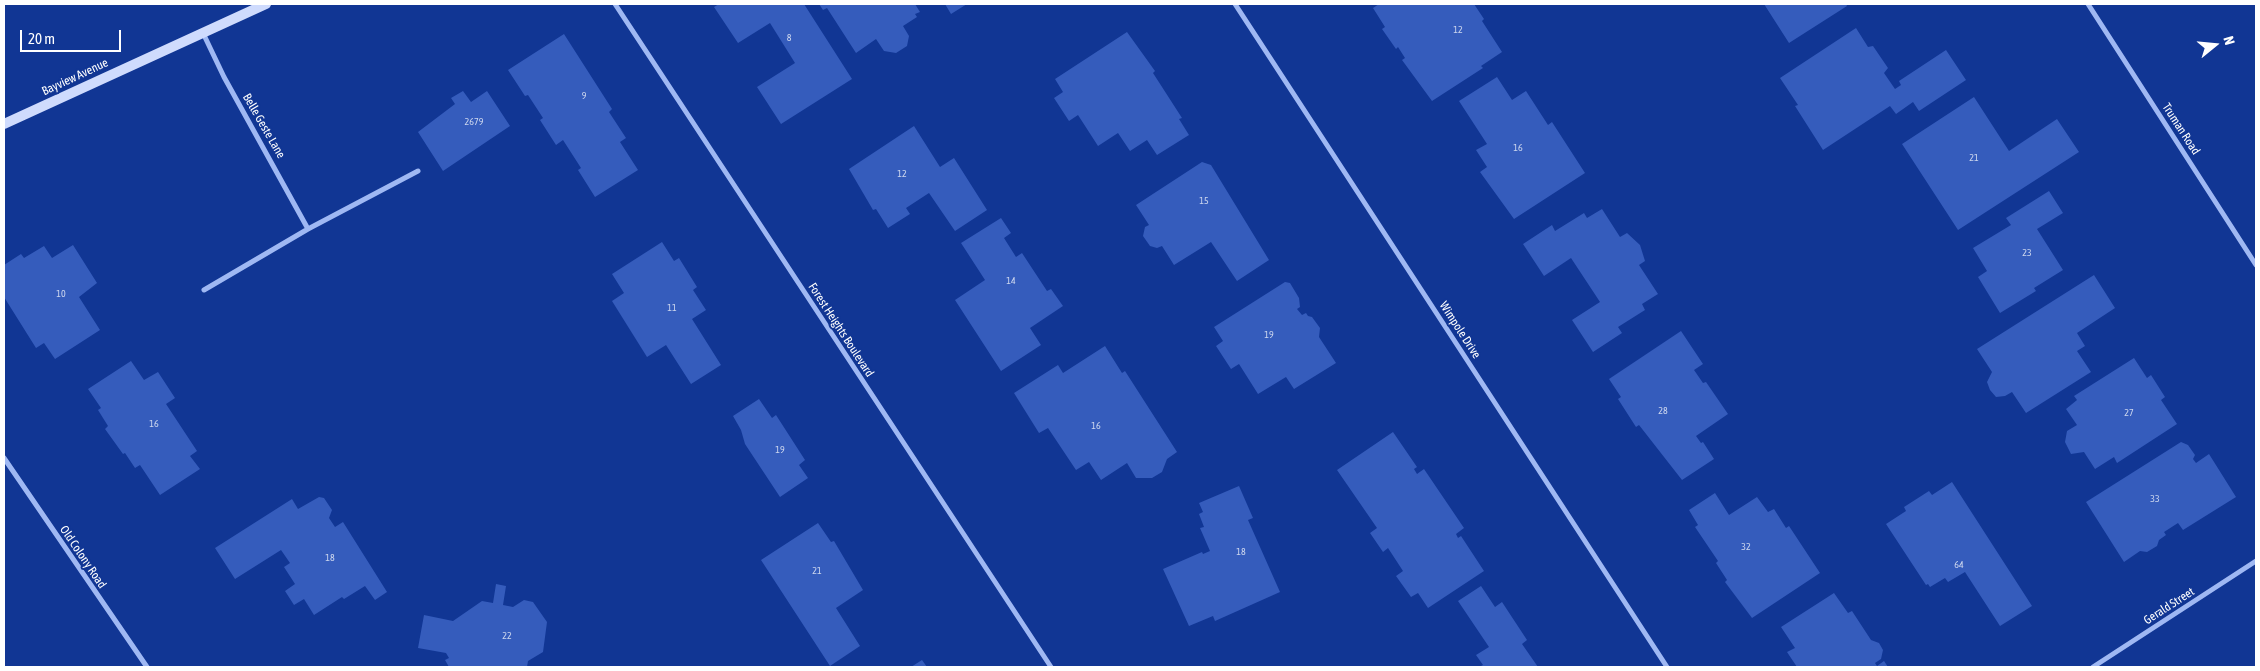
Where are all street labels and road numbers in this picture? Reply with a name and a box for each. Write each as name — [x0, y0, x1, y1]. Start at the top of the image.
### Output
street label: Bayview Avenue — [40, 55, 110, 99]
street label: Belle Geste Lane — [240, 91, 288, 161]
street label: Truman Road — [2159, 101, 2203, 157]
street label: Forest Heights Boulevard — [805, 280, 877, 380]
street label: Wimpole Drive — [1436, 299, 1484, 361]
street label: Old Colony Road — [57, 523, 109, 591]
street label: Gerald Street — [2141, 584, 2197, 628]

